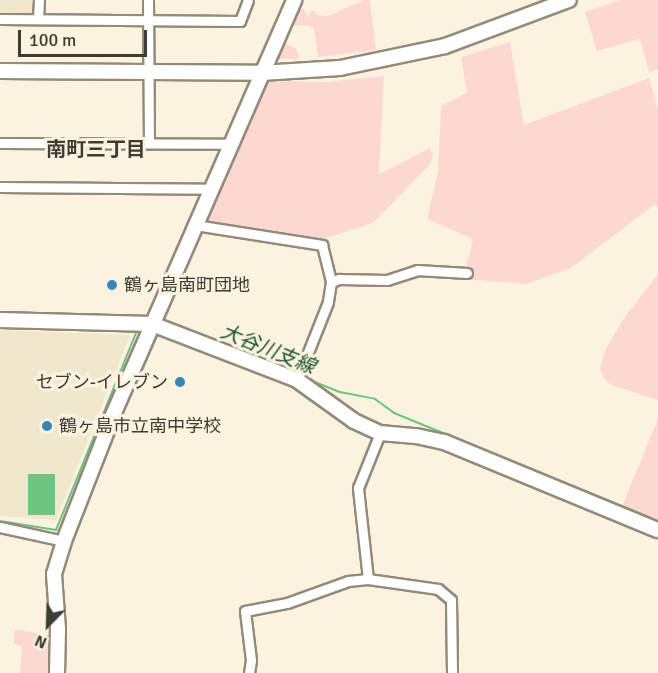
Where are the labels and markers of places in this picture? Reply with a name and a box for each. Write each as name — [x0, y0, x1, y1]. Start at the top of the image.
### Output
place label: 鶴ヶ島南町団地 — [124, 274, 250, 296]
marker: 鶴ヶ島南町団地 — [105, 278, 119, 292]
place label: セブン-イレブン — [36, 371, 168, 393]
marker: セブン-イレブン — [173, 375, 187, 389]
place label: 鶴ヶ島市立南中学校 — [59, 415, 221, 437]
marker: 鶴ヶ島市立南中学校 — [40, 419, 54, 433]

